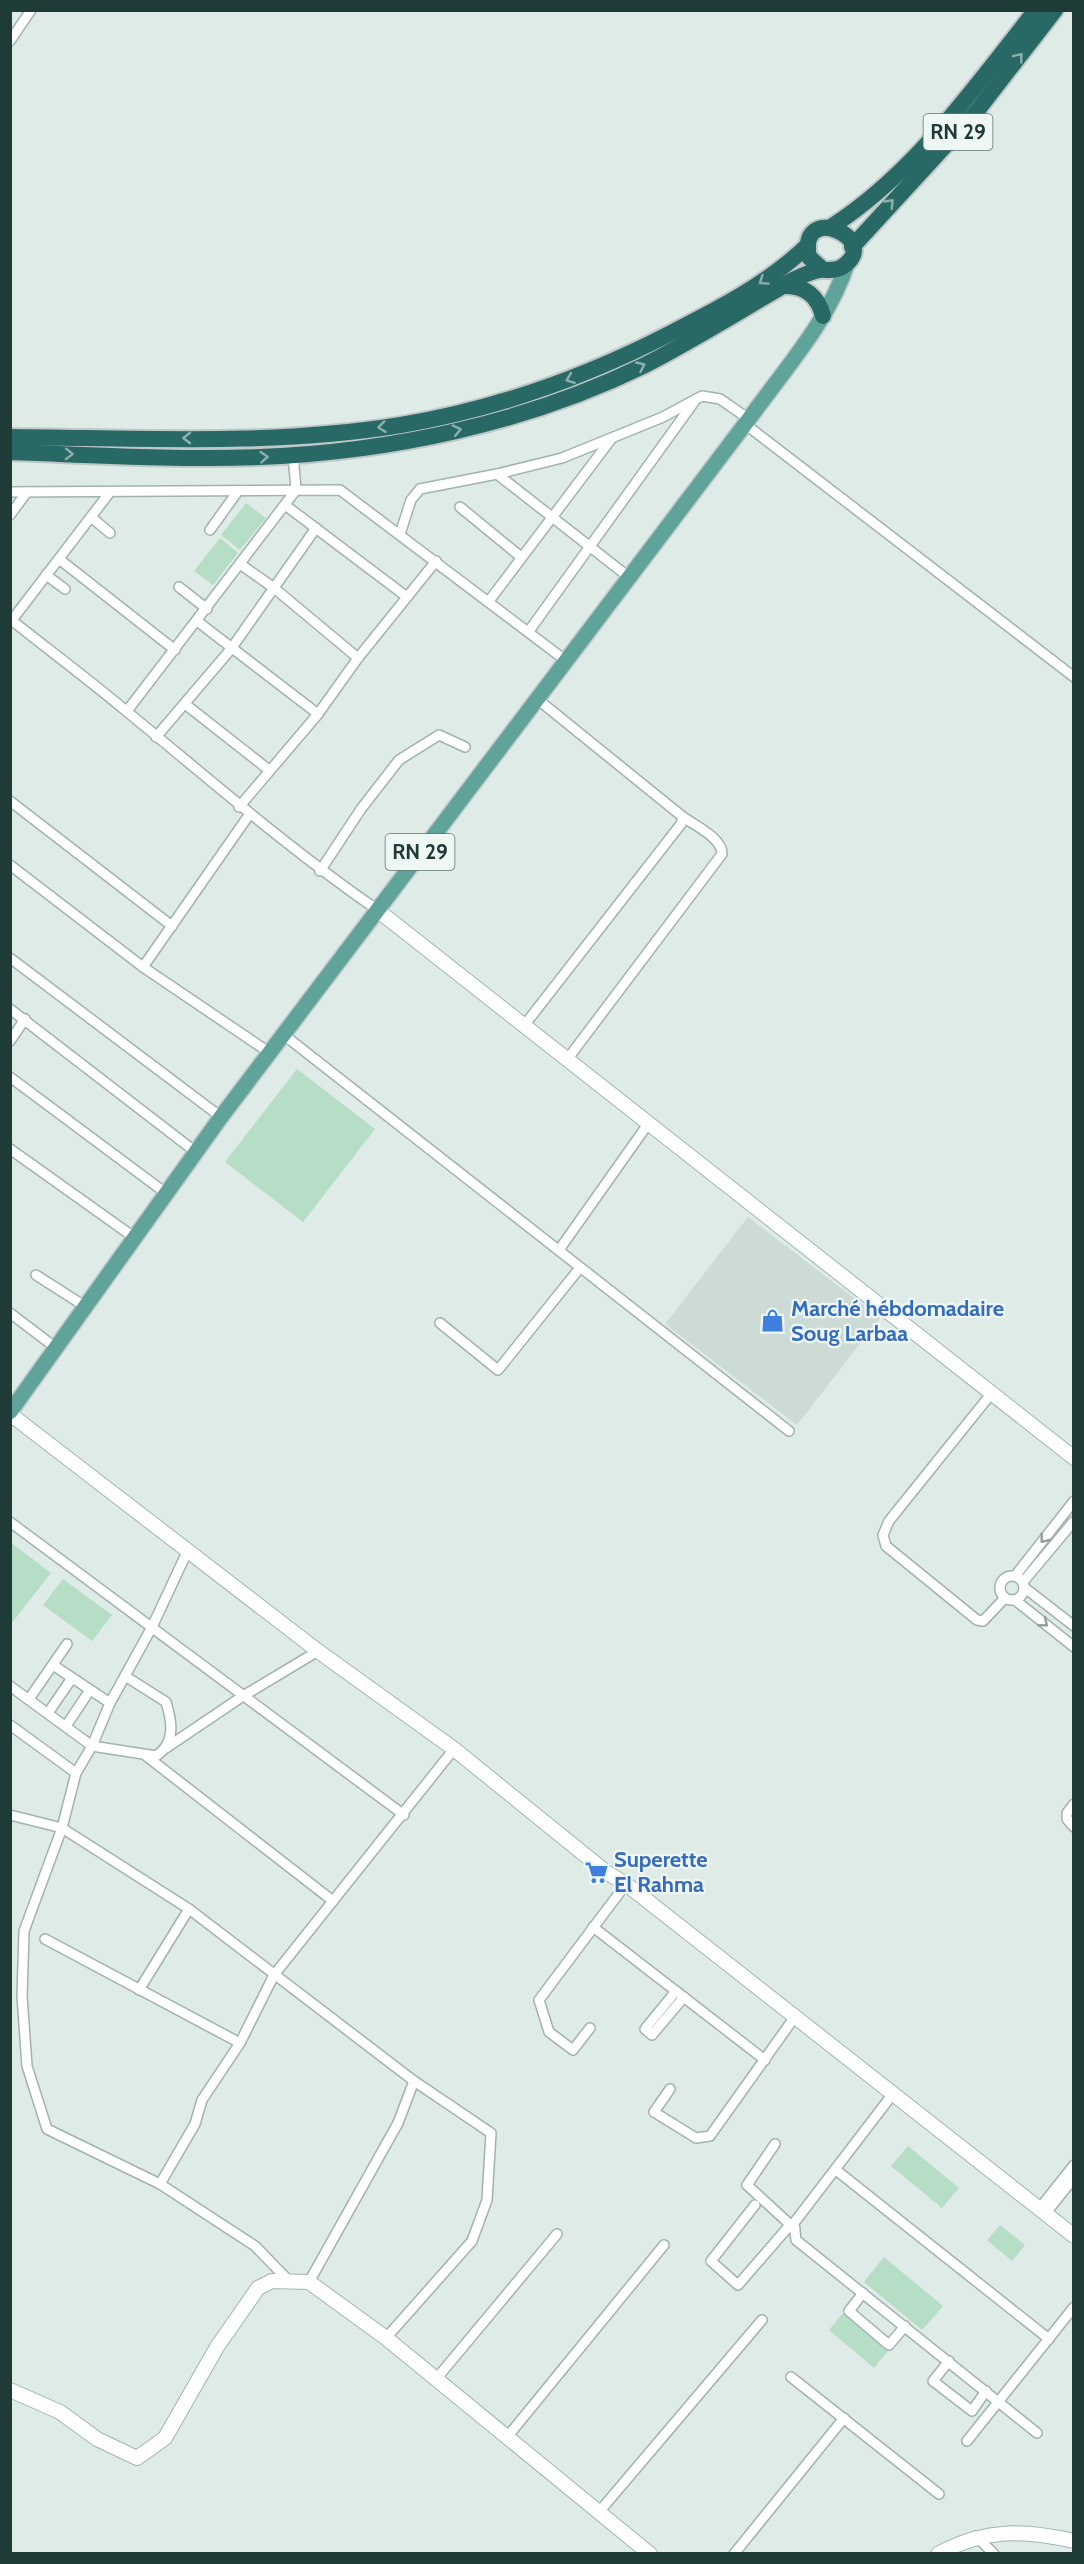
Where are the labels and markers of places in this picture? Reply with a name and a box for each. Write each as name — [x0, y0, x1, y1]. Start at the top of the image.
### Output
place label: Marché hébdomadaire Soug Larbaa — [791, 1295, 1004, 1347]
shop icon: Marché hébdomadaire Soug Larbaa — [760, 1308, 786, 1334]
place label: Superette El Rahma — [614, 1846, 708, 1898]
supermarket icon: Superette El Rahma — [583, 1859, 609, 1885]

